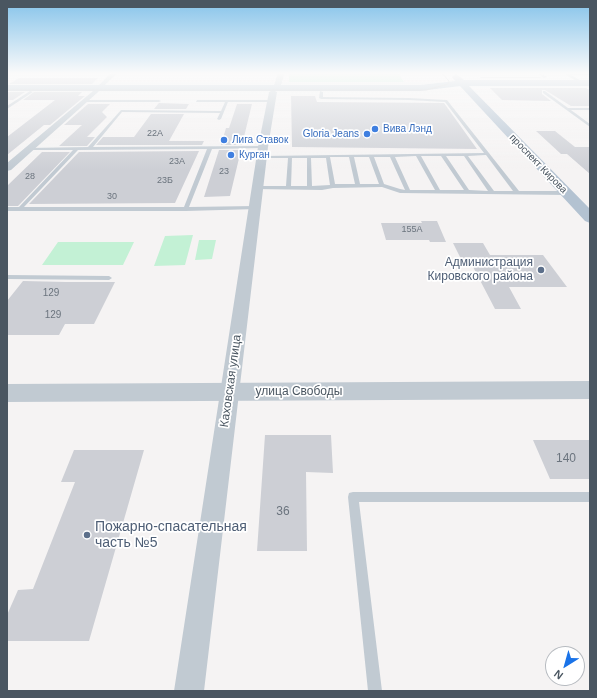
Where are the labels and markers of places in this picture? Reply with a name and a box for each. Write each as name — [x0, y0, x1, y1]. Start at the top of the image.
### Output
place label: Вива Лэнд — [383, 123, 432, 135]
marker: Вива Лэнд — [370, 124, 380, 134]
place label: Gloria Jeans — [303, 128, 359, 140]
marker: Gloria Jeans — [362, 129, 372, 139]
place label: Лига Ставок — [232, 134, 288, 146]
marker: Лига Ставок — [219, 135, 229, 145]
place label: Курган — [239, 149, 270, 161]
marker: Курган — [226, 150, 236, 160]
place label: Администрация Кировского района — [428, 256, 533, 284]
marker: Администрация Кировского района — [536, 265, 546, 275]
place label: Пожарно-спасательная часть №5 — [95, 519, 247, 552]
marker: Пожарно-спасательная часть №5 — [82, 530, 92, 540]

